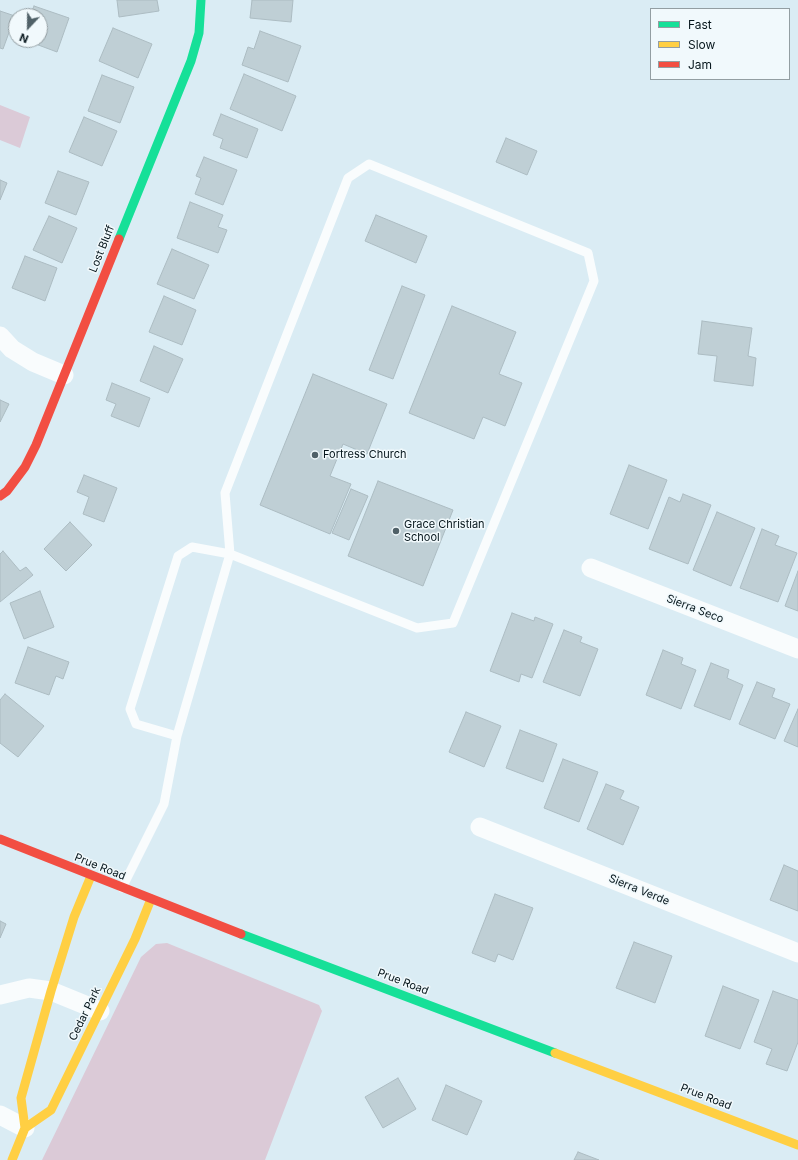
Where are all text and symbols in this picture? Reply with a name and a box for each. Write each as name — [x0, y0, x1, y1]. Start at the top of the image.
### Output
north arrow — [8, 8, 48, 48]
legend — [650, 8, 790, 80]
text: Fast — [688, 17, 712, 32]
text: N — [17, 30, 30, 46]
text: Slow — [688, 37, 715, 52]
text: Jam — [688, 57, 712, 72]
street label: Lost Bluff — [87, 224, 117, 274]
place label: Fortress Church — [323, 448, 406, 462]
marker: Fortress Church — [310, 450, 320, 460]
place label: Grace Christian School — [404, 518, 485, 544]
marker: Grace Christian School — [391, 526, 401, 536]
street label: Sierra Seco — [665, 592, 725, 626]
street label: Prue Road — [73, 851, 127, 883]
street label: Sierra Verde — [607, 872, 671, 908]
street label: Prue Road — [376, 966, 430, 998]
street label: Cedar Park — [66, 985, 104, 1043]
street label: Prue Road — [679, 1081, 733, 1113]

